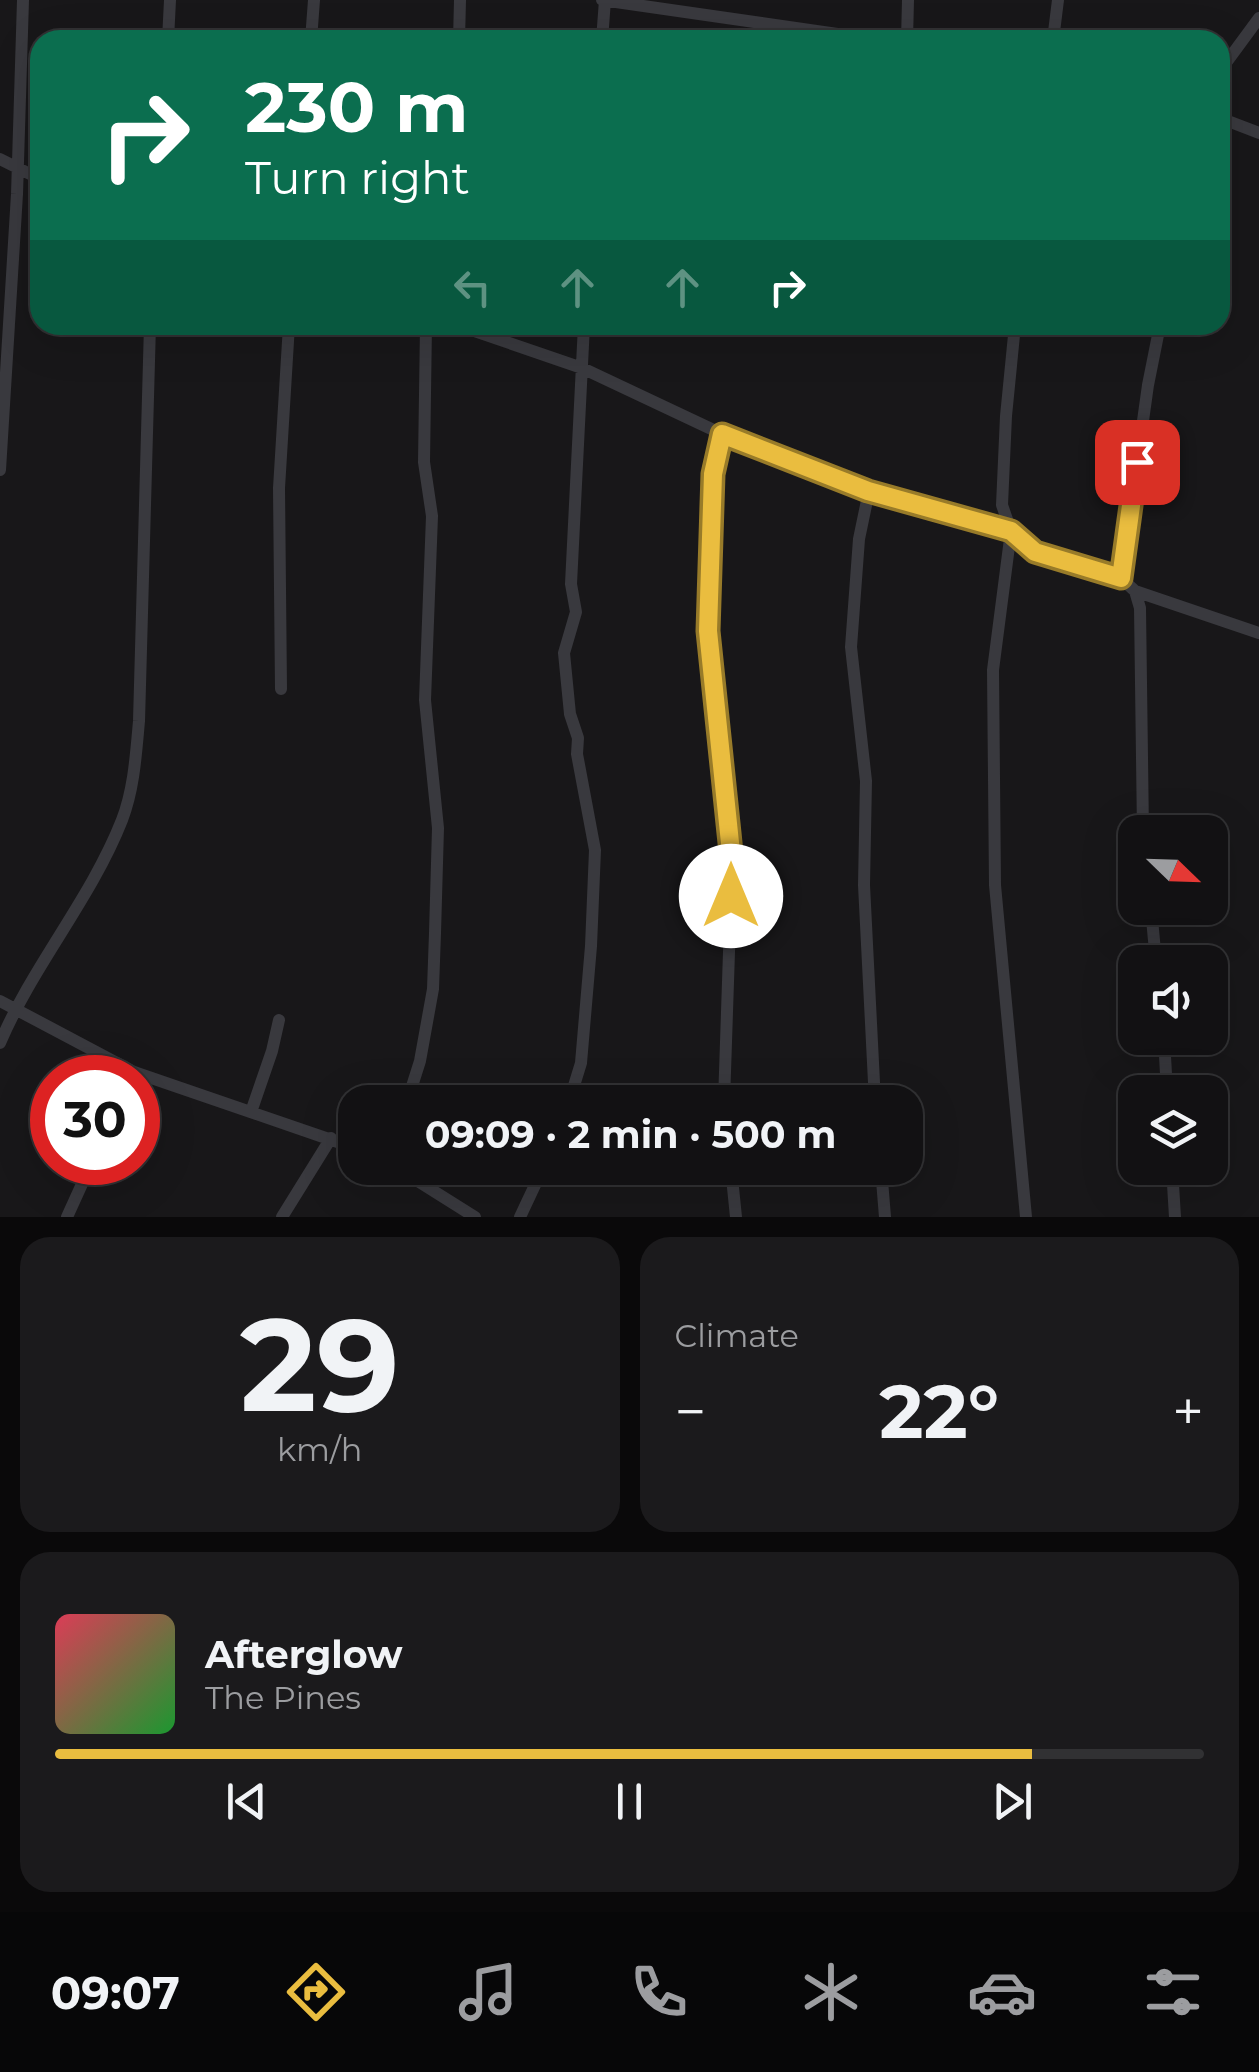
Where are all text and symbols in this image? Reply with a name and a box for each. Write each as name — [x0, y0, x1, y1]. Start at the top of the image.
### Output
text: 230 m — [245, 64, 469, 150]
icon: right — [80, 70, 210, 200]
text: Turn right — [245, 150, 470, 205]
icon: left — [445, 260, 500, 315]
icon: ahead — [550, 260, 605, 315]
icon: ahead — [655, 260, 710, 315]
icon: right — [760, 260, 815, 315]
pin — [1095, 420, 1180, 505]
icon: arrive — [1110, 435, 1165, 490]
north arrow — [1118, 815, 1228, 925]
map controls — [1118, 815, 1228, 1185]
position arrow — [679, 844, 783, 948]
button: sound — [1118, 945, 1228, 1055]
speed limit sign: 30 — [30, 1055, 160, 1185]
button: layers — [1118, 1075, 1228, 1185]
text: 09:09 · 2 min · 500 m — [425, 1111, 836, 1158]
text: 29 — [240, 1285, 400, 1444]
text: Climate — [675, 1316, 799, 1355]
text: 22° — [879, 1365, 999, 1457]
text: − — [675, 1378, 706, 1445]
text: + — [1172, 1378, 1204, 1445]
text: km/h — [277, 1430, 362, 1469]
text: Afterglow — [205, 1631, 403, 1678]
text: The Pines — [205, 1678, 361, 1717]
icon: previous — [219, 1774, 274, 1829]
icon: pause — [602, 1774, 657, 1829]
icon: next — [985, 1774, 1040, 1829]
icon: directions — [281, 1957, 351, 2027]
icon: music — [453, 1957, 523, 2027]
icon: phone — [624, 1957, 694, 2027]
icon: climate — [796, 1957, 866, 2027]
icon: car — [967, 1957, 1037, 2027]
icon: filters — [1138, 1957, 1208, 2027]
text: 09:07 — [51, 1965, 180, 2020]

